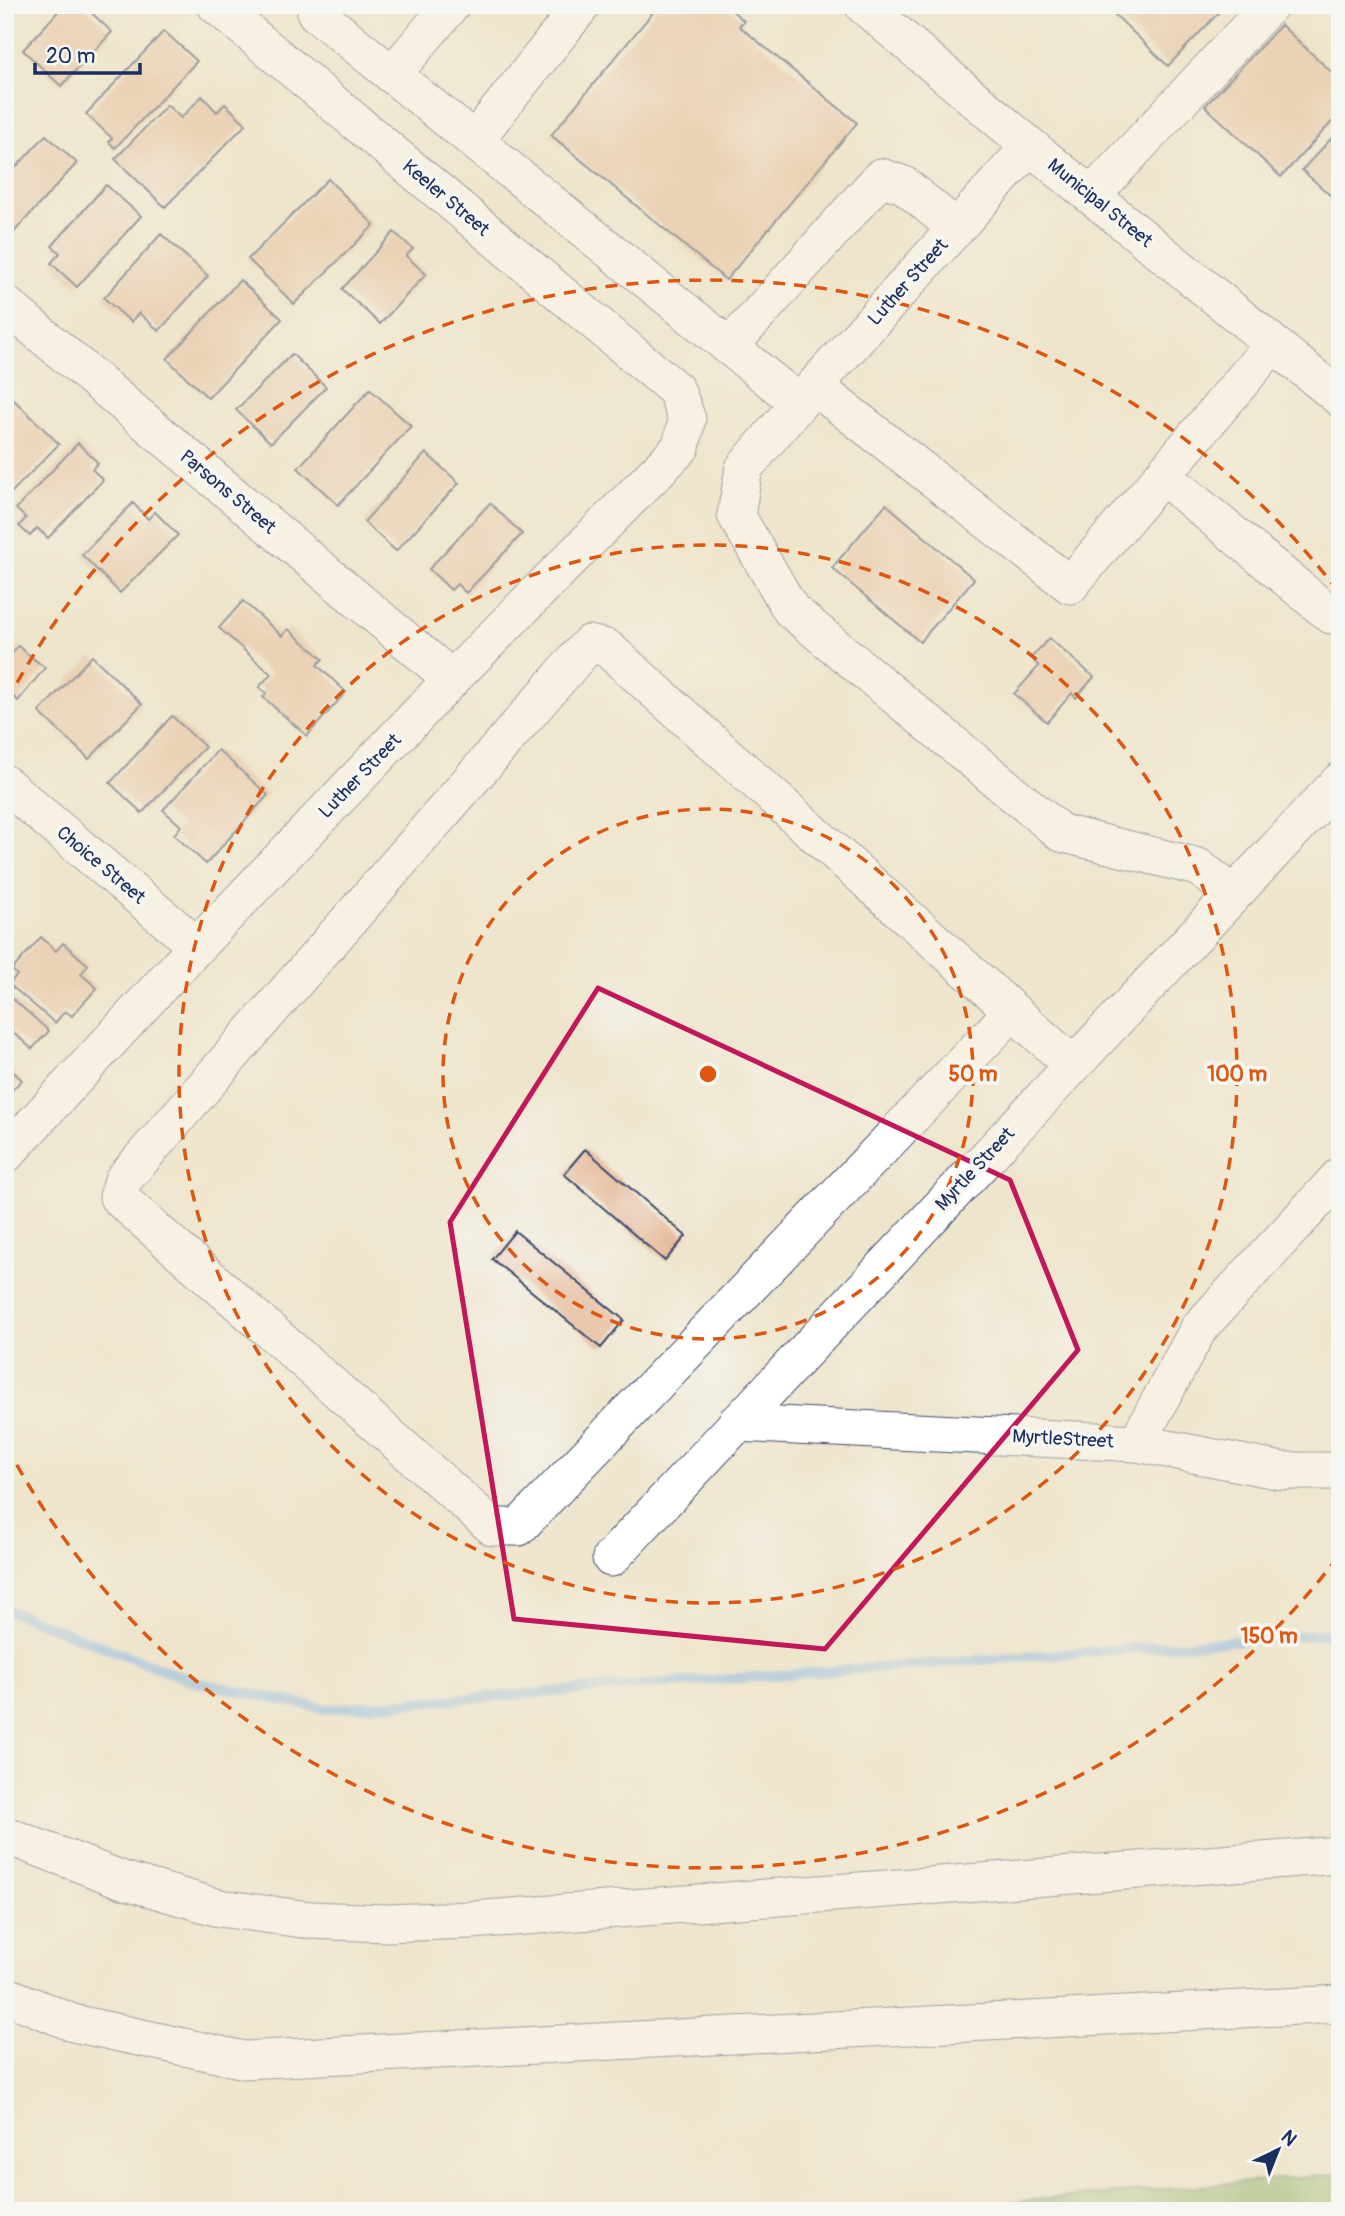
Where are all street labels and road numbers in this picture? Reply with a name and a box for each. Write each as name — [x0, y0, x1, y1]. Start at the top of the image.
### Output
street label: Municipal Street — [1043, 153, 1158, 253]
street label: Keeler Street — [397, 155, 495, 242]
street label: Luther Street — [863, 233, 953, 330]
street label: Parsons Street — [175, 445, 281, 539]
street label: Luther Street — [314, 728, 407, 823]
street label: Choice Street — [52, 821, 151, 909]
street label: Myrtle Street — [930, 1122, 1020, 1216]
street label: MyrtleStreet — [1012, 1424, 1115, 1454]

